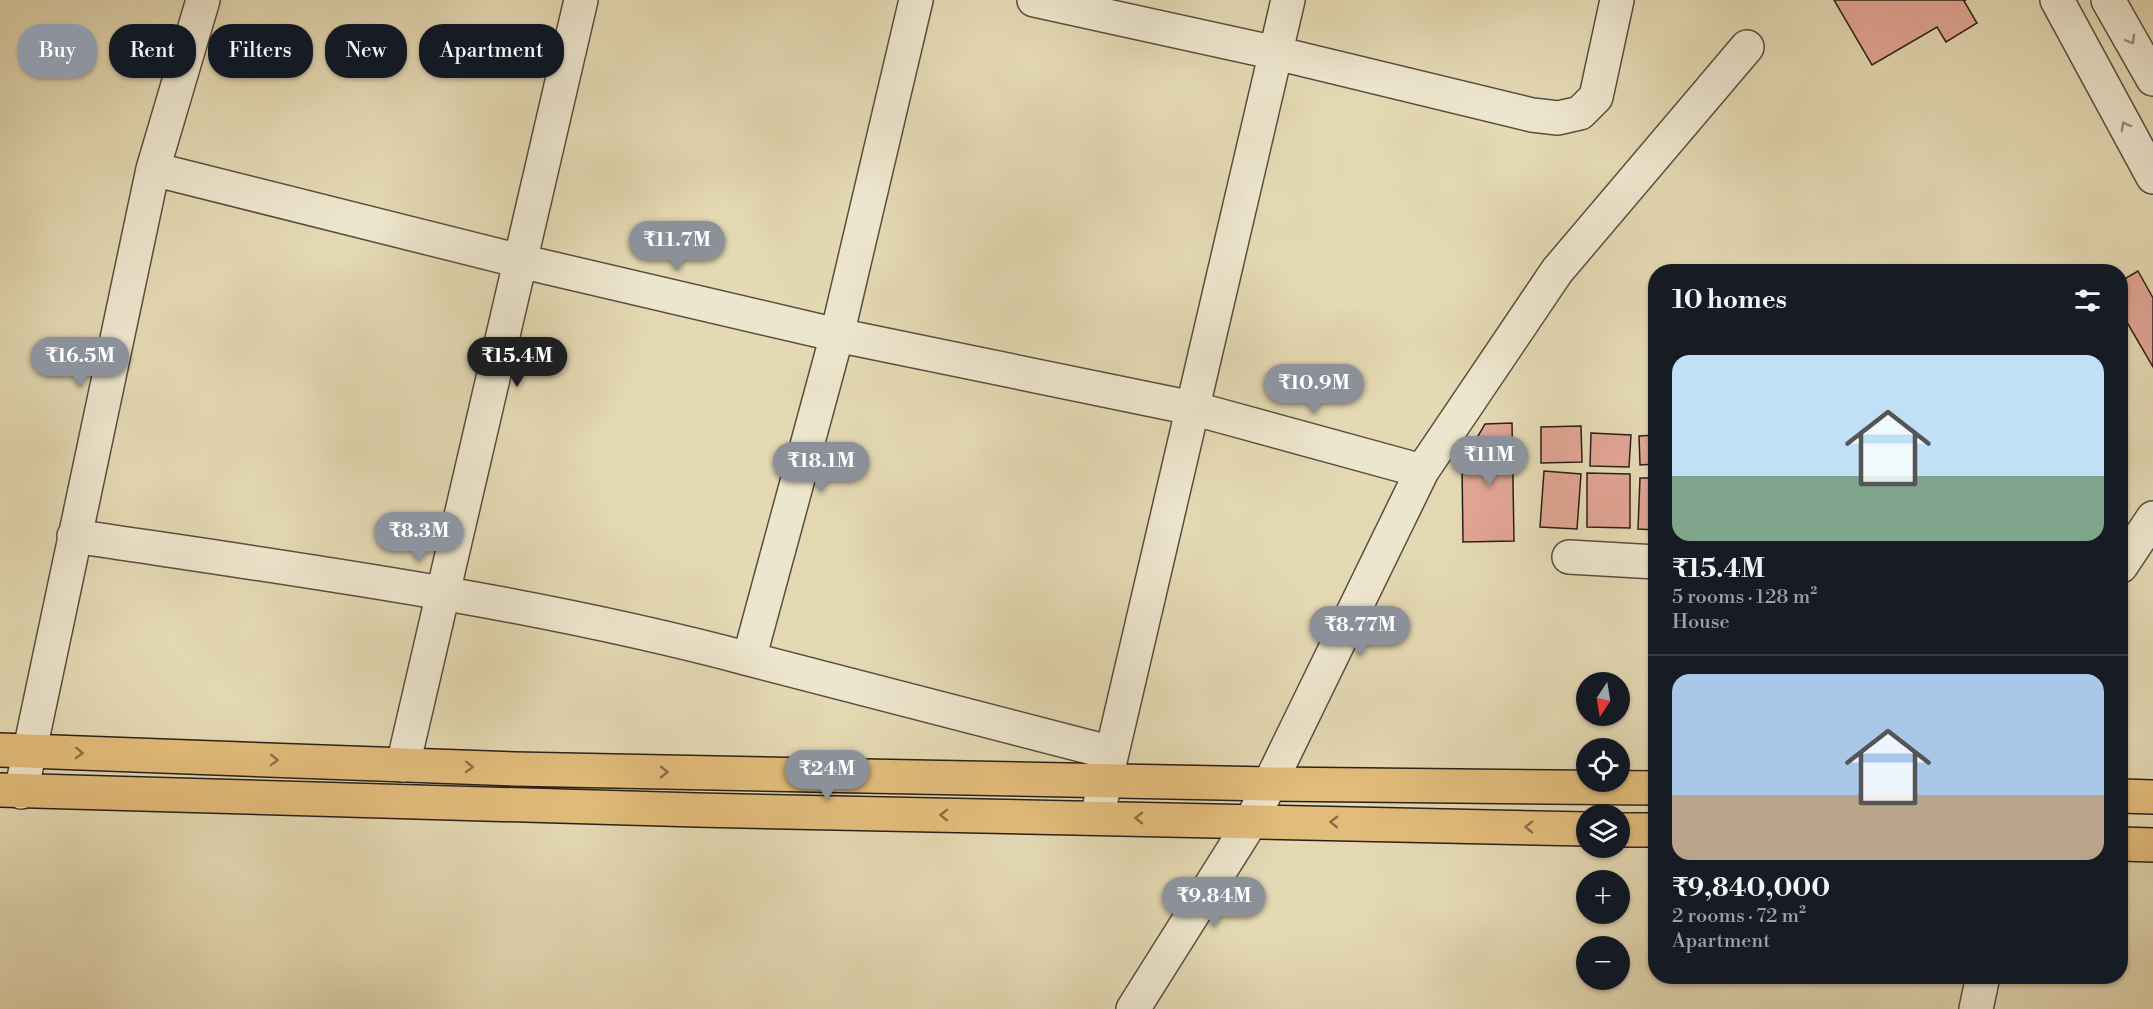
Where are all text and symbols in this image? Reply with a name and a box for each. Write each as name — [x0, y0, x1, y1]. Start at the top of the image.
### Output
chip: Buy — [18, 24, 97, 78]
chip: Rent — [109, 24, 196, 78]
chip: Filters — [208, 24, 313, 78]
chip: New — [325, 24, 407, 78]
chip: Apartment — [419, 24, 564, 78]
one-way arrow — [2123, 34, 2135, 44]
one-way arrow — [2121, 122, 2132, 132]
pin: ₹11.7M — [628, 221, 726, 272]
text: ₹11.7M — [643, 228, 711, 253]
text: 10 homes — [1672, 284, 1787, 316]
icon: filters — [2071, 284, 2104, 317]
pin: ₹16.5M — [31, 337, 129, 388]
pin: ₹15.4M — [468, 337, 566, 388]
text: ₹16.5M — [45, 344, 115, 369]
text: ₹15.4M — [481, 344, 553, 369]
pin: ₹10.9M — [1265, 364, 1363, 415]
text: ₹10.9M — [1278, 371, 1350, 396]
icon: home — [1834, 394, 1942, 502]
pin: ₹11M — [1453, 436, 1525, 487]
pin: ₹18.1M — [772, 442, 870, 493]
text: ₹11M — [1464, 443, 1514, 468]
text: ₹18.1M — [787, 449, 855, 474]
pin: ₹8.3M — [377, 512, 461, 563]
text: ₹8.3M — [389, 519, 449, 544]
text: ₹15.4M — [1672, 553, 1765, 585]
text: 5 rooms · 128 m² — [1672, 585, 1817, 610]
pin: ₹8.77M — [1311, 606, 1409, 657]
text: House — [1672, 610, 1730, 635]
text: ₹8.77M — [1324, 613, 1396, 638]
north arrow — [1576, 672, 1630, 726]
map controls — [1576, 672, 1630, 990]
icon: home — [1834, 713, 1942, 821]
button: locate — [1576, 738, 1630, 792]
one-way arrow — [75, 746, 84, 759]
pin: ₹24M — [791, 750, 863, 801]
one-way arrow — [270, 754, 279, 766]
text: ₹24M — [799, 757, 855, 782]
one-way arrow — [465, 761, 474, 774]
one-way arrow — [660, 766, 669, 778]
button: layers — [1576, 804, 1630, 858]
one-way arrow — [939, 808, 948, 821]
one-way arrow — [1134, 812, 1143, 824]
one-way arrow — [1329, 816, 1338, 828]
one-way arrow — [1524, 821, 1533, 833]
button: + — [1576, 870, 1630, 924]
text: ₹9,840,000 — [1672, 872, 1830, 904]
pin: ₹9.84M — [1165, 877, 1263, 928]
text: ₹9.84M — [1176, 884, 1252, 909]
text: 2 rooms · 72 m² — [1672, 904, 1806, 929]
text: Apartment — [1672, 929, 1770, 954]
button: − — [1576, 936, 1630, 990]

